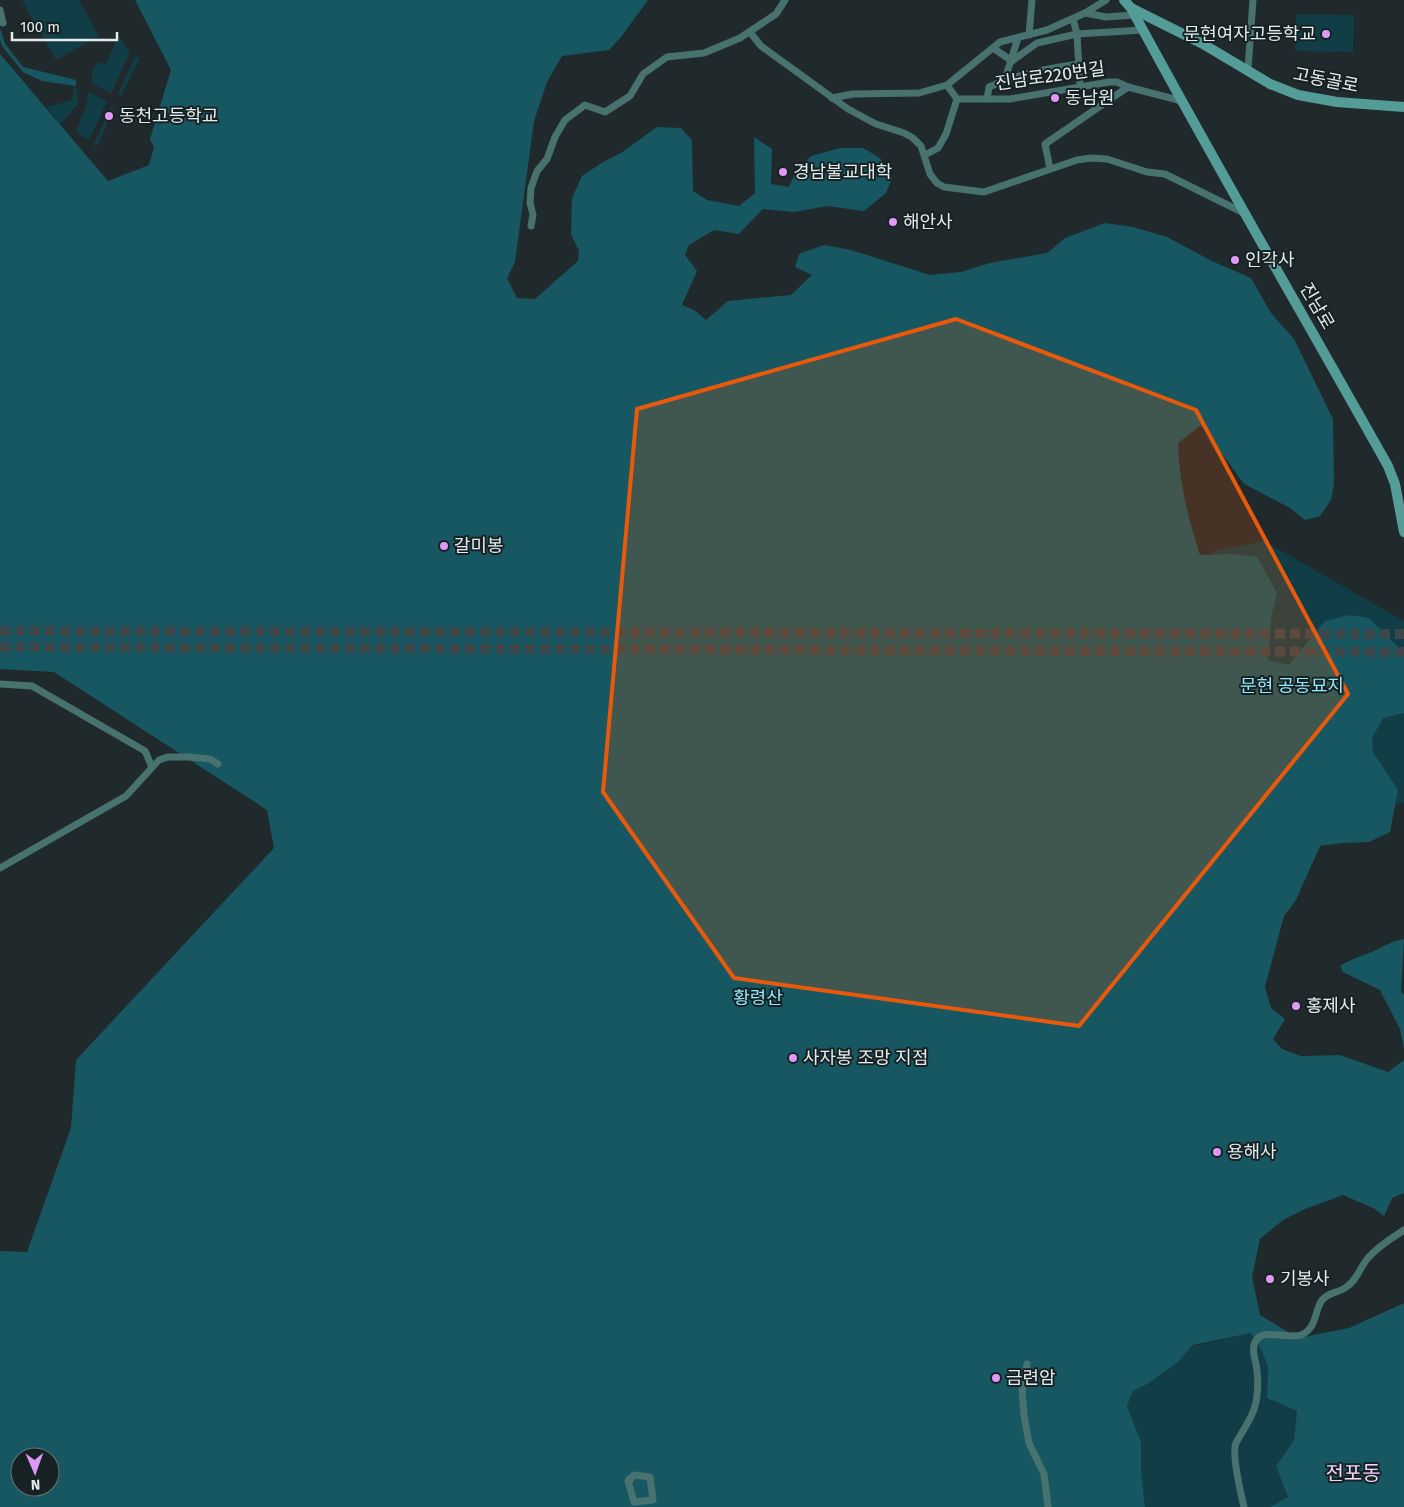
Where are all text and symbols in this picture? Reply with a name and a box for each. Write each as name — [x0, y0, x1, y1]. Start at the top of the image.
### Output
scale bar — [12, 10, 118, 42]
text: 100 m — [20, 18, 60, 36]
place label: 문현여자고등학교 — [1184, 23, 1316, 45]
marker: 문현여자고등학교 — [1320, 28, 1332, 40]
street label: 진남로220번길 — [994, 57, 1106, 95]
street label: 고동골로 — [1291, 63, 1361, 97]
place label: 동남원 — [1065, 87, 1115, 109]
marker: 동남원 — [1049, 92, 1061, 104]
place label: 동천고등학교 — [119, 105, 218, 127]
marker: 동천고등학교 — [103, 110, 115, 122]
place label: 경남불교대학 — [793, 161, 892, 183]
marker: 경남불교대학 — [777, 166, 789, 178]
place label: 해안사 — [903, 211, 953, 233]
marker: 해안사 — [887, 216, 899, 228]
place label: 인각사 — [1245, 249, 1295, 271]
marker: 인각사 — [1229, 254, 1241, 266]
street label: 진남로 — [1295, 279, 1339, 333]
place label: 갈미봉 — [454, 535, 504, 557]
marker: 갈미봉 — [438, 540, 450, 552]
park label: 문현 공동묘지 — [1240, 675, 1344, 697]
park label: 황령산 — [733, 987, 783, 1009]
place label: 홍제사 — [1306, 995, 1356, 1017]
marker: 홍제사 — [1290, 1000, 1302, 1012]
place label: 사자봉 조망 지점 — [803, 1047, 928, 1069]
marker: 사자봉 조망 지점 — [787, 1052, 799, 1064]
place label: 용해사 — [1227, 1141, 1277, 1163]
marker: 용해사 — [1211, 1146, 1223, 1158]
place label: 기봉사 — [1280, 1268, 1330, 1290]
marker: 기봉사 — [1264, 1273, 1276, 1285]
place label: 금련암 — [1006, 1367, 1056, 1389]
marker: 금련암 — [990, 1372, 1002, 1384]
north arrow — [10, 1447, 60, 1497]
district label: 전포동 — [1325, 1461, 1381, 1485]
text: N — [30, 1476, 40, 1493]

